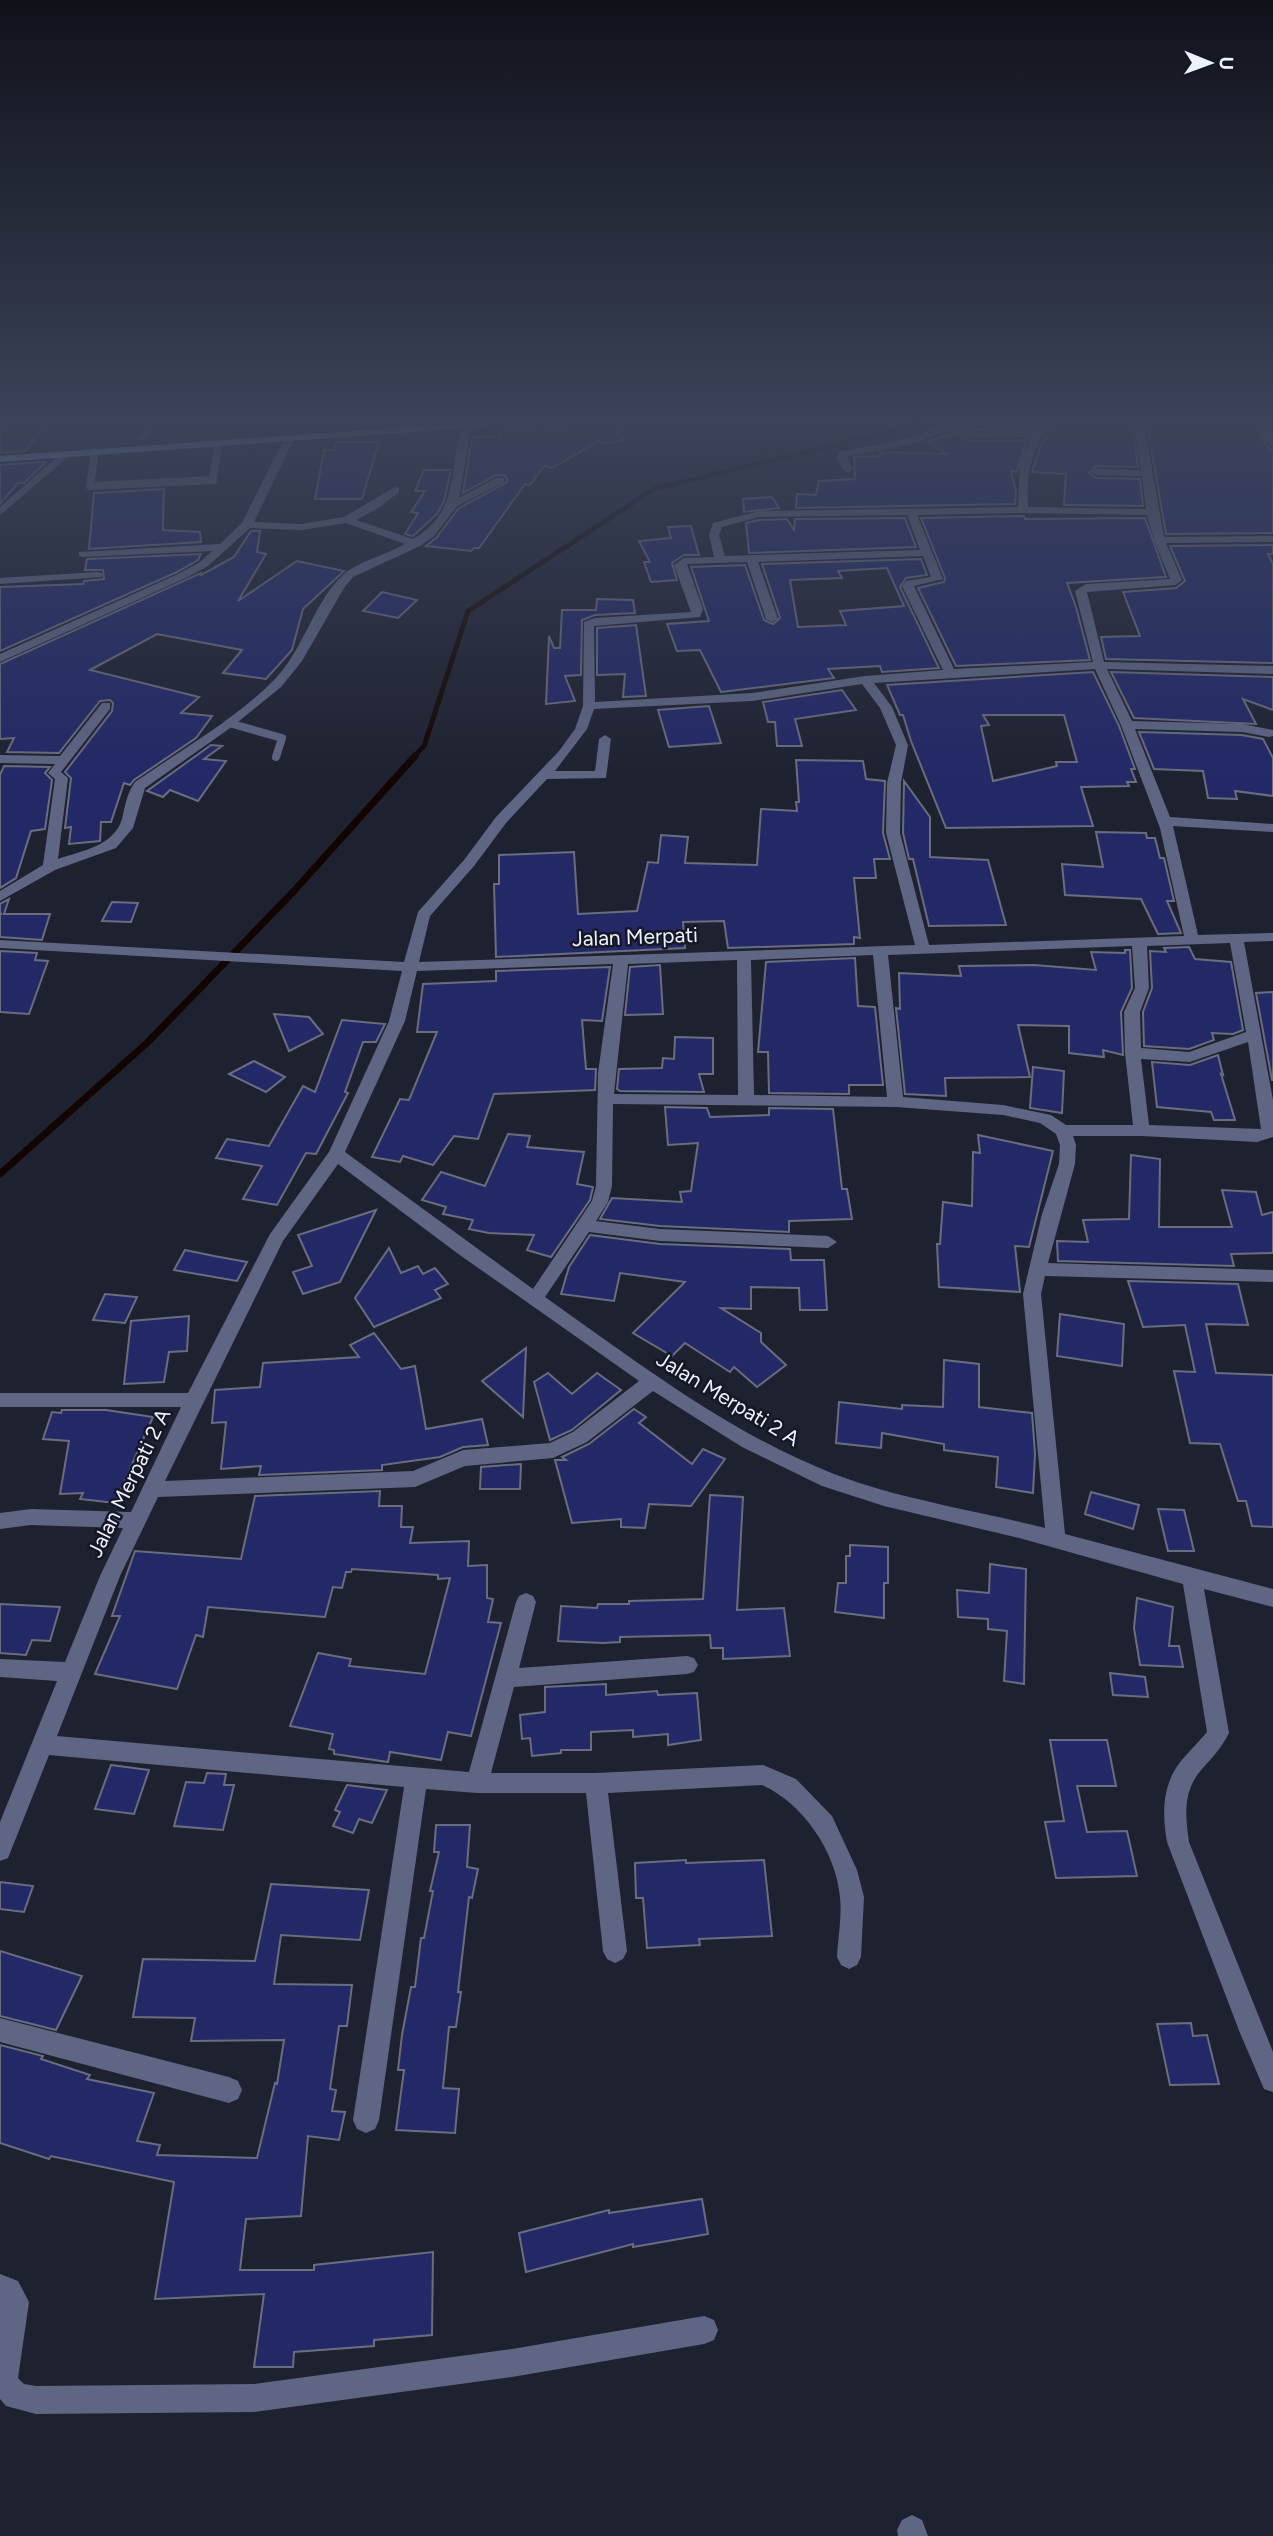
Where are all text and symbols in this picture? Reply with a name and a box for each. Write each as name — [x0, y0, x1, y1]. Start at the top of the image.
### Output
north arrow — [1175, 28, 1245, 98]
text: U — [1215, 56, 1238, 70]
street label: Jalan Merpati — [572, 922, 698, 951]
street label: Jalan Merpati 2 A — [652, 1346, 804, 1451]
street label: Jalan Merpati 2 A — [82, 1404, 175, 1561]

